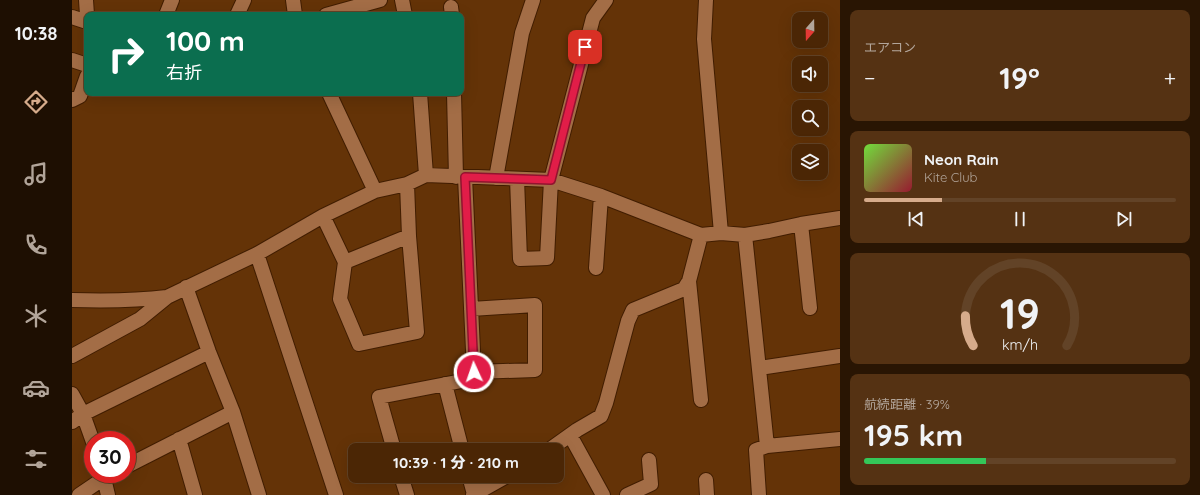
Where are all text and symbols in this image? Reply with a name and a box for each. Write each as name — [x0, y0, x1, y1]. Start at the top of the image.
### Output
north arrow — [792, 12, 828, 48]
map controls — [792, 12, 828, 180]
text: 10:38 — [15, 22, 57, 45]
text: 100 m — [166, 23, 245, 58]
icon: right — [100, 28, 152, 80]
pin — [568, 30, 602, 64]
icon: arrive — [574, 36, 596, 58]
text: エアコン — [864, 39, 916, 55]
button: sound — [792, 56, 828, 92]
text: 19° — [999, 59, 1040, 97]
text: 右折 — [166, 61, 202, 84]
text: − — [864, 64, 875, 92]
text: + — [1164, 64, 1176, 92]
icon: directions — [22, 88, 50, 116]
button: search — [792, 100, 828, 136]
button: layers — [792, 144, 828, 180]
text: Neon Rain — [924, 150, 999, 169]
icon: music — [22, 160, 50, 188]
text: Kite Club — [924, 169, 977, 185]
icon: previous — [905, 208, 927, 230]
icon: pause — [1009, 208, 1031, 230]
icon: next — [1113, 208, 1135, 230]
icon: phone — [22, 231, 50, 259]
text: 19 — [1000, 287, 1040, 339]
icon: climate — [22, 302, 50, 330]
text: km/h — [1002, 336, 1038, 354]
position arrow — [453, 351, 495, 393]
icon: car — [22, 374, 50, 402]
text: 航続距離 · 39% — [864, 396, 950, 412]
text: 195 km — [864, 416, 963, 454]
speed limit sign: 30 — [84, 431, 136, 483]
icon: filters — [22, 445, 50, 473]
text: 10:39 · 1 分 · 210 m — [393, 453, 519, 472]

